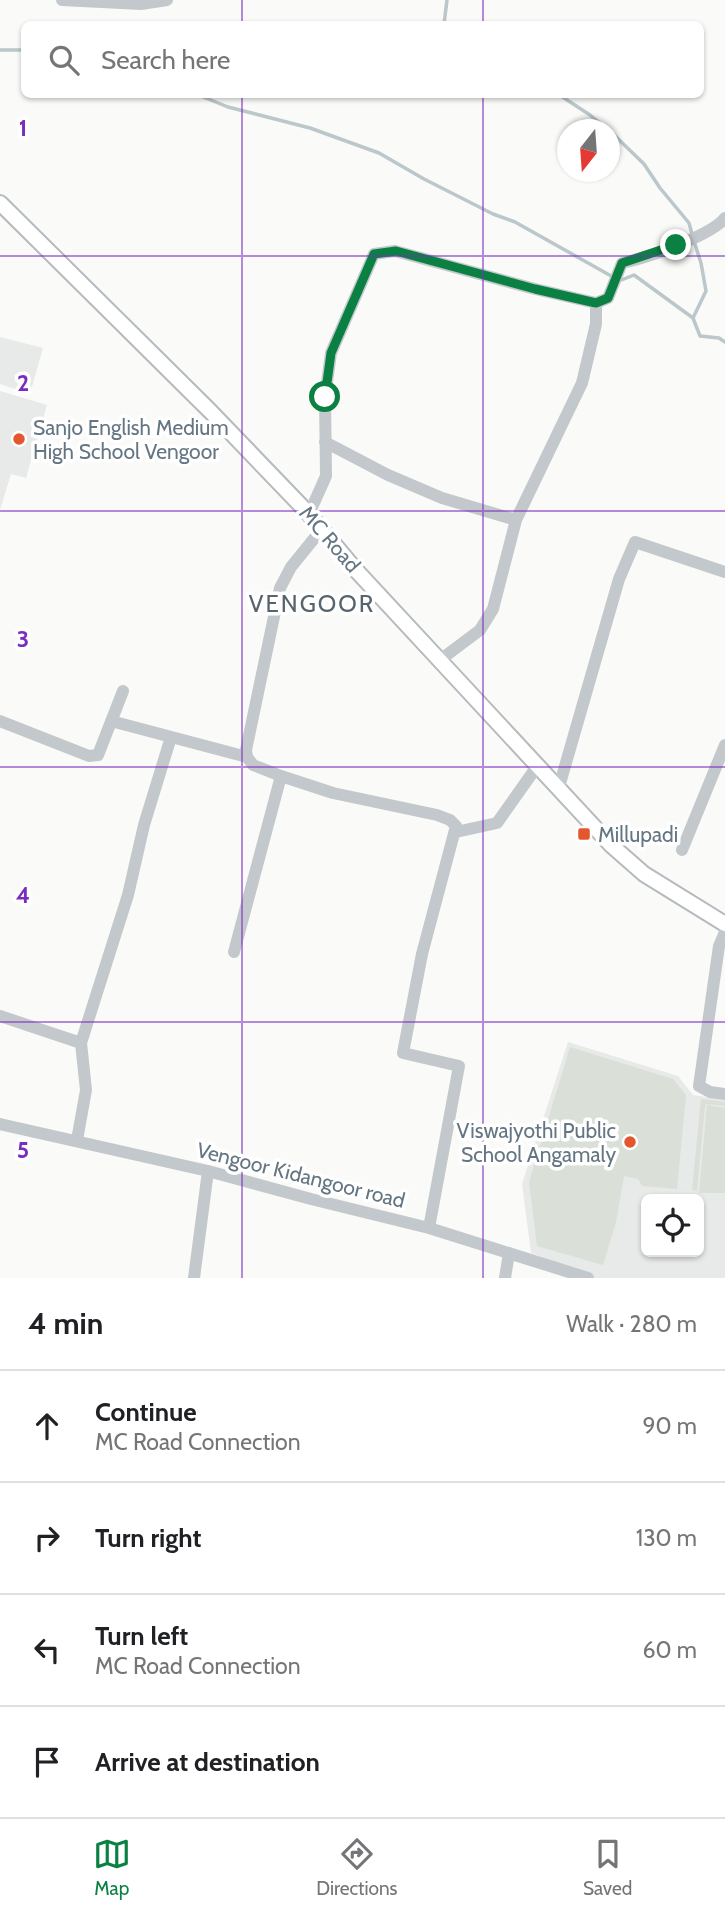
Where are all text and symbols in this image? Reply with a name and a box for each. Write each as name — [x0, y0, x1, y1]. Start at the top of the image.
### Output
search box — [21, 21, 704, 98]
icon: search — [45, 41, 83, 79]
text: Search here — [101, 44, 230, 76]
text: 1 — [19, 114, 27, 142]
north arrow — [557, 119, 620, 182]
route end — [660, 229, 691, 260]
text: 2 — [17, 369, 29, 397]
route start — [309, 381, 340, 412]
place label: Sanjo English Medium High School Vengoor — [33, 415, 229, 464]
marker: Sanjo English Medium High School Vengoor — [11, 431, 27, 447]
street label: MC Road — [294, 501, 366, 577]
district label: VENGOOR — [249, 589, 375, 618]
text: 3 — [17, 625, 29, 653]
place label: Millupadi — [598, 822, 678, 847]
marker: Millupadi — [576, 826, 592, 842]
text: 4 — [16, 881, 30, 909]
place label: Viswajyothi Public School Angamaly — [457, 1118, 616, 1167]
marker: Viswajyothi Public School Angamaly — [622, 1134, 638, 1150]
text: 5 — [17, 1136, 29, 1164]
street label: Vengoor Kidangoor road — [194, 1137, 408, 1213]
map controls — [641, 1194, 704, 1257]
button: locate — [641, 1194, 704, 1257]
text: 4 min — [28, 1305, 103, 1342]
text: Walk · 280 m — [566, 1310, 697, 1338]
text: Continue — [95, 1396, 197, 1428]
icon: ahead — [28, 1407, 66, 1445]
text: 90 m — [643, 1412, 697, 1440]
text: MC Road Connection — [95, 1428, 301, 1456]
icon: right — [28, 1519, 66, 1557]
text: Turn right — [95, 1522, 201, 1554]
text: 130 m — [636, 1524, 697, 1552]
text: Turn left — [95, 1620, 188, 1652]
icon: left — [28, 1631, 66, 1669]
text: 60 m — [643, 1636, 697, 1664]
text: MC Road Connection — [95, 1652, 301, 1680]
icon: arrive — [28, 1743, 66, 1781]
text: Arrive at destination — [95, 1746, 320, 1778]
tab: Map — [93, 1835, 131, 1900]
tab: Directions — [316, 1835, 397, 1900]
tab: Saved — [583, 1835, 632, 1900]

